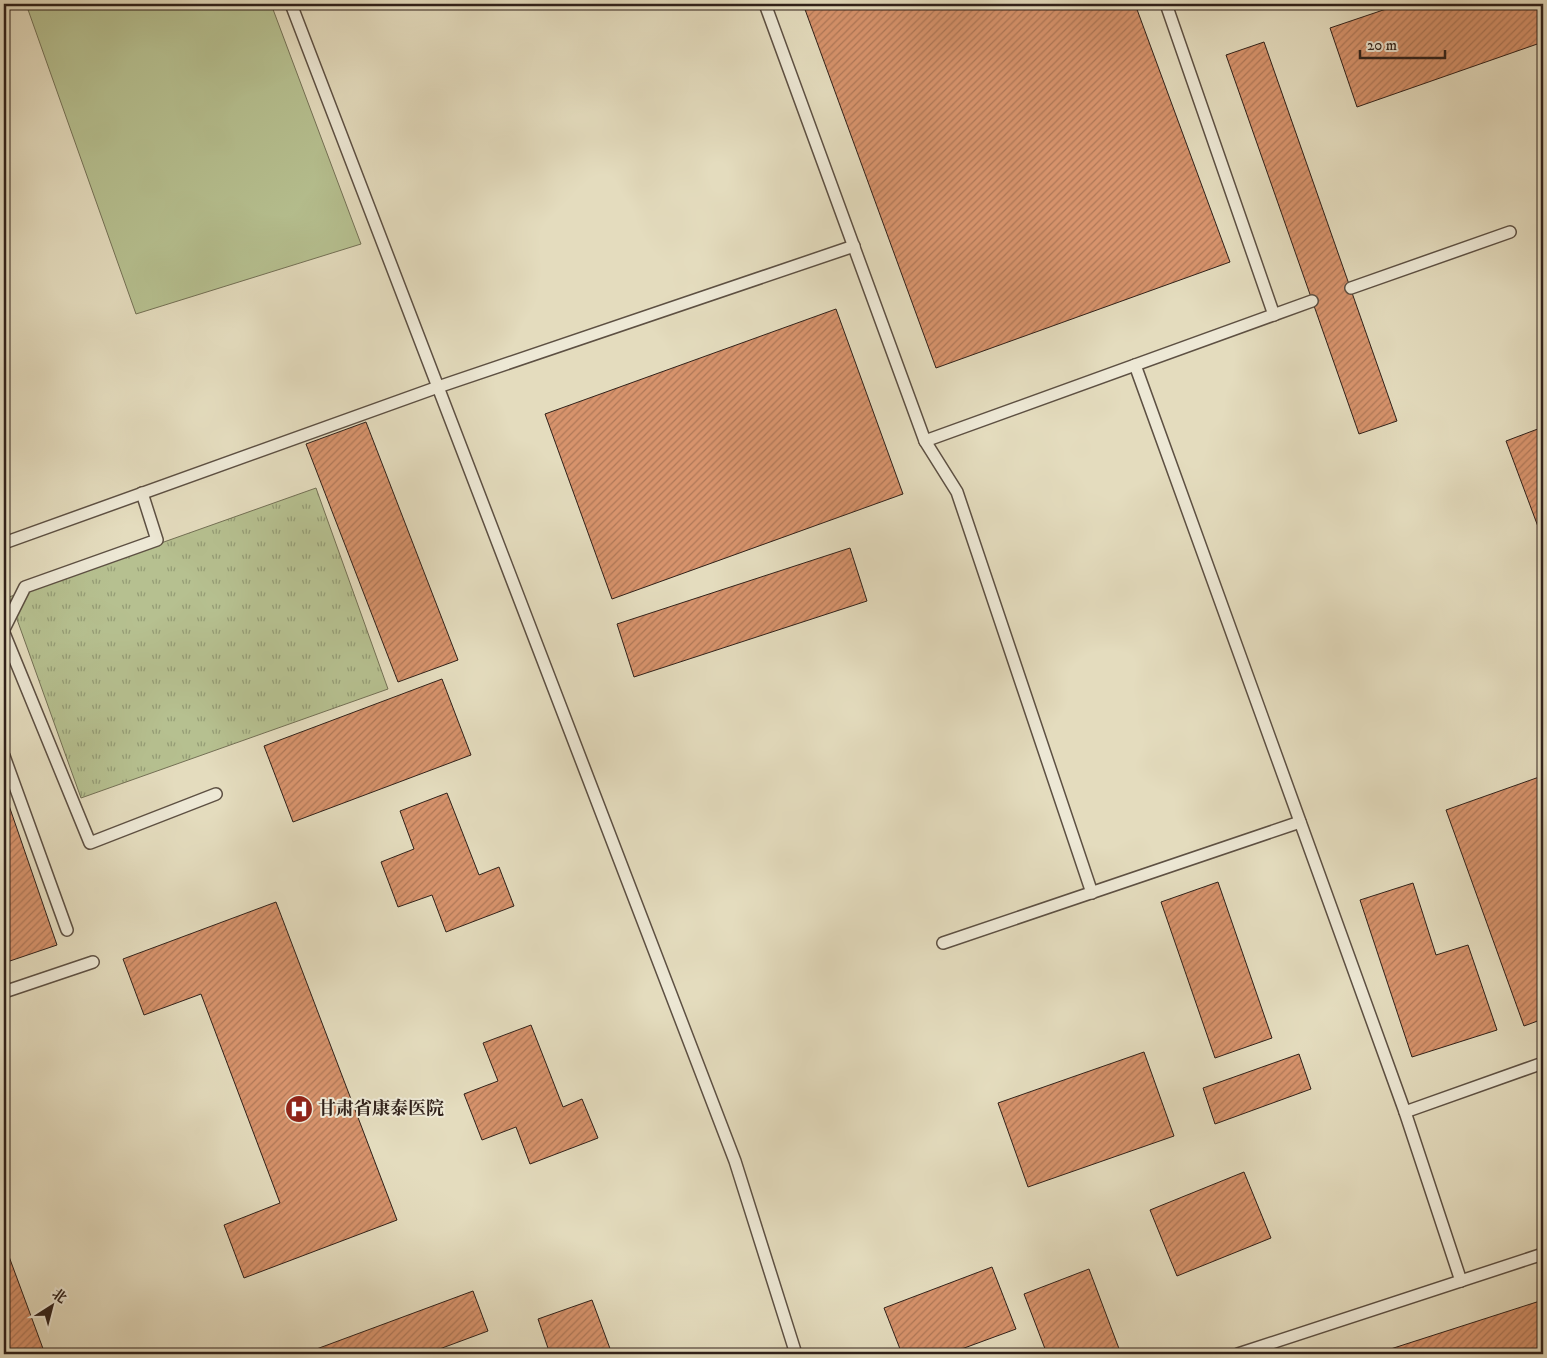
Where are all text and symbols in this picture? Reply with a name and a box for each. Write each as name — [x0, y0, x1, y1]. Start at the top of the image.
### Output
scale bar — [1360, 28, 1444, 60]
text: 20 m — [1367, 36, 1397, 55]
hospital icon: 甘肃省康泰医院 — [284, 1094, 314, 1124]
place label: 甘肃省康泰医院 — [318, 1098, 444, 1120]
north arrow — [28, 1280, 78, 1330]
text: 北 — [48, 1285, 70, 1308]

